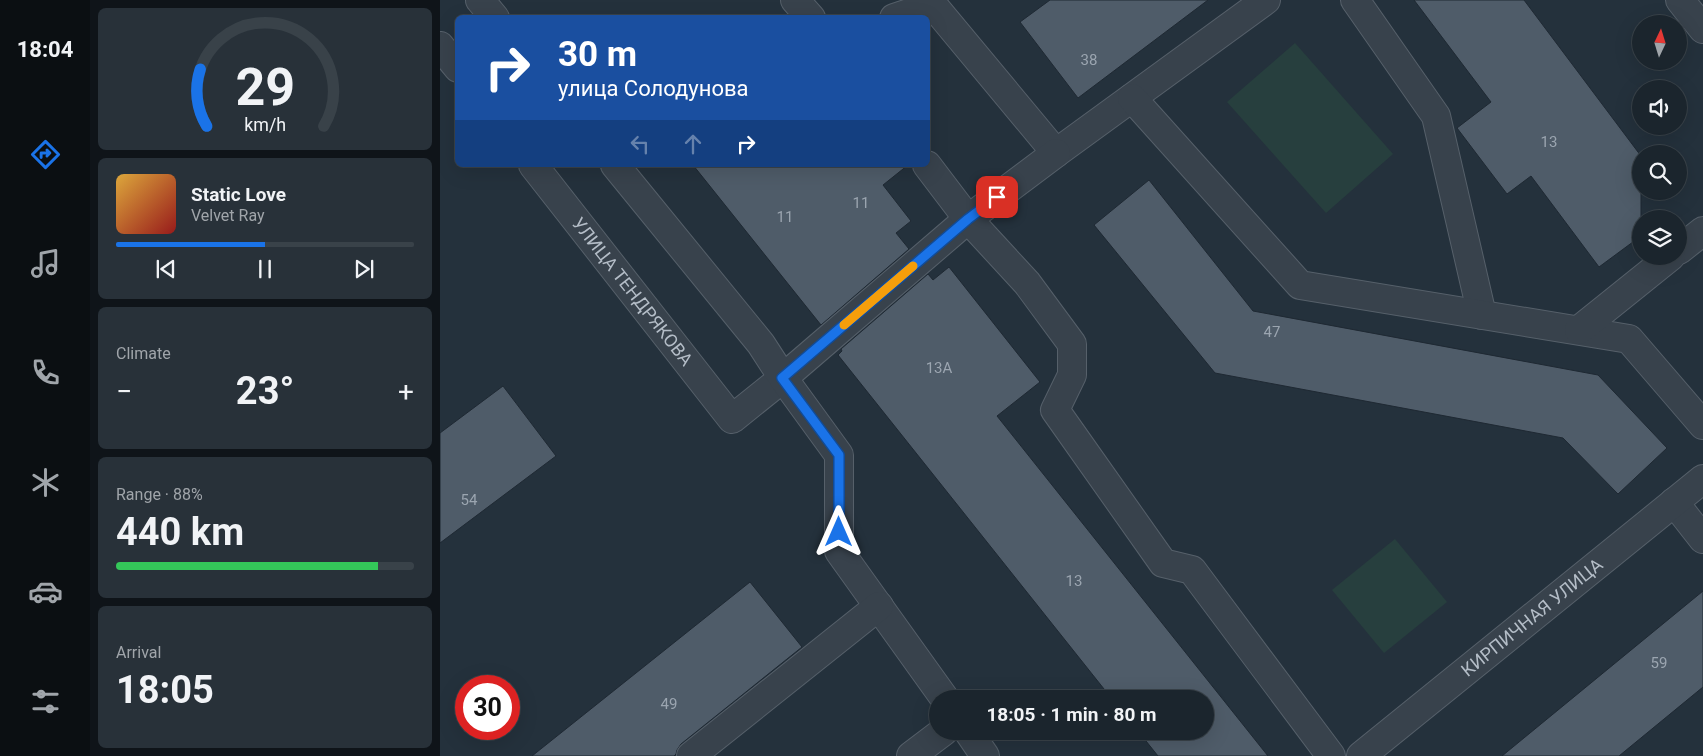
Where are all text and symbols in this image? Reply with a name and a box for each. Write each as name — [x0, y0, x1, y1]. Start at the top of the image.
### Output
north arrow — [1632, 15, 1688, 70]
map controls — [1632, 15, 1687, 265]
text: 30 m — [558, 34, 637, 75]
icon: right — [475, 35, 540, 100]
text: 18:04 — [17, 37, 73, 62]
house number: 38 — [1081, 51, 1097, 69]
text: 29 — [235, 57, 295, 118]
text: улица Солодунова — [558, 76, 749, 101]
button: sound — [1632, 80, 1687, 135]
text: km/h — [244, 114, 286, 135]
icon: left — [626, 130, 654, 158]
icon: ahead — [679, 130, 707, 158]
icon: right — [732, 130, 760, 158]
house number: 13 — [1541, 133, 1557, 151]
icon: directions — [28, 137, 63, 172]
button: search — [1632, 145, 1687, 200]
pin — [976, 176, 1018, 218]
text: Static Love — [191, 183, 286, 206]
icon: arrive — [983, 183, 1011, 211]
house number: 11 — [853, 194, 869, 212]
text: Velvet Ray — [191, 206, 265, 225]
house number: 11 — [777, 208, 793, 226]
button: layers — [1632, 210, 1687, 265]
street label: УЛИЦА ТЕНДРЯКОВА — [568, 213, 697, 370]
icon: music — [28, 246, 63, 281]
icon: previous — [152, 255, 180, 283]
icon: pause — [251, 255, 279, 283]
icon: next — [350, 255, 378, 283]
house number: 47 — [1264, 323, 1280, 341]
text: Climate — [116, 344, 171, 363]
icon: phone — [28, 355, 63, 390]
house number: 13А — [926, 359, 953, 377]
text: 23° — [236, 369, 294, 413]
text: − — [116, 375, 132, 408]
text: + — [398, 375, 414, 408]
icon: climate — [28, 465, 63, 500]
text: Range · 88% — [116, 485, 203, 504]
house number: 54 — [461, 491, 478, 509]
position arrow — [812, 505, 864, 557]
text: 440 km — [116, 510, 244, 554]
street label: КИРПИЧНАЯ УЛИЦА — [1457, 554, 1607, 681]
house number: 13 — [1066, 572, 1082, 590]
icon: car — [28, 574, 63, 609]
text: Arrival — [116, 643, 161, 662]
house number: 59 — [1651, 654, 1667, 672]
text: 18:05 — [116, 668, 214, 712]
speed limit sign: 30 — [455, 675, 520, 740]
icon: filters — [28, 684, 63, 719]
house number: 49 — [661, 695, 677, 713]
text: 18:05 · 1 min · 80 m — [986, 703, 1157, 726]

